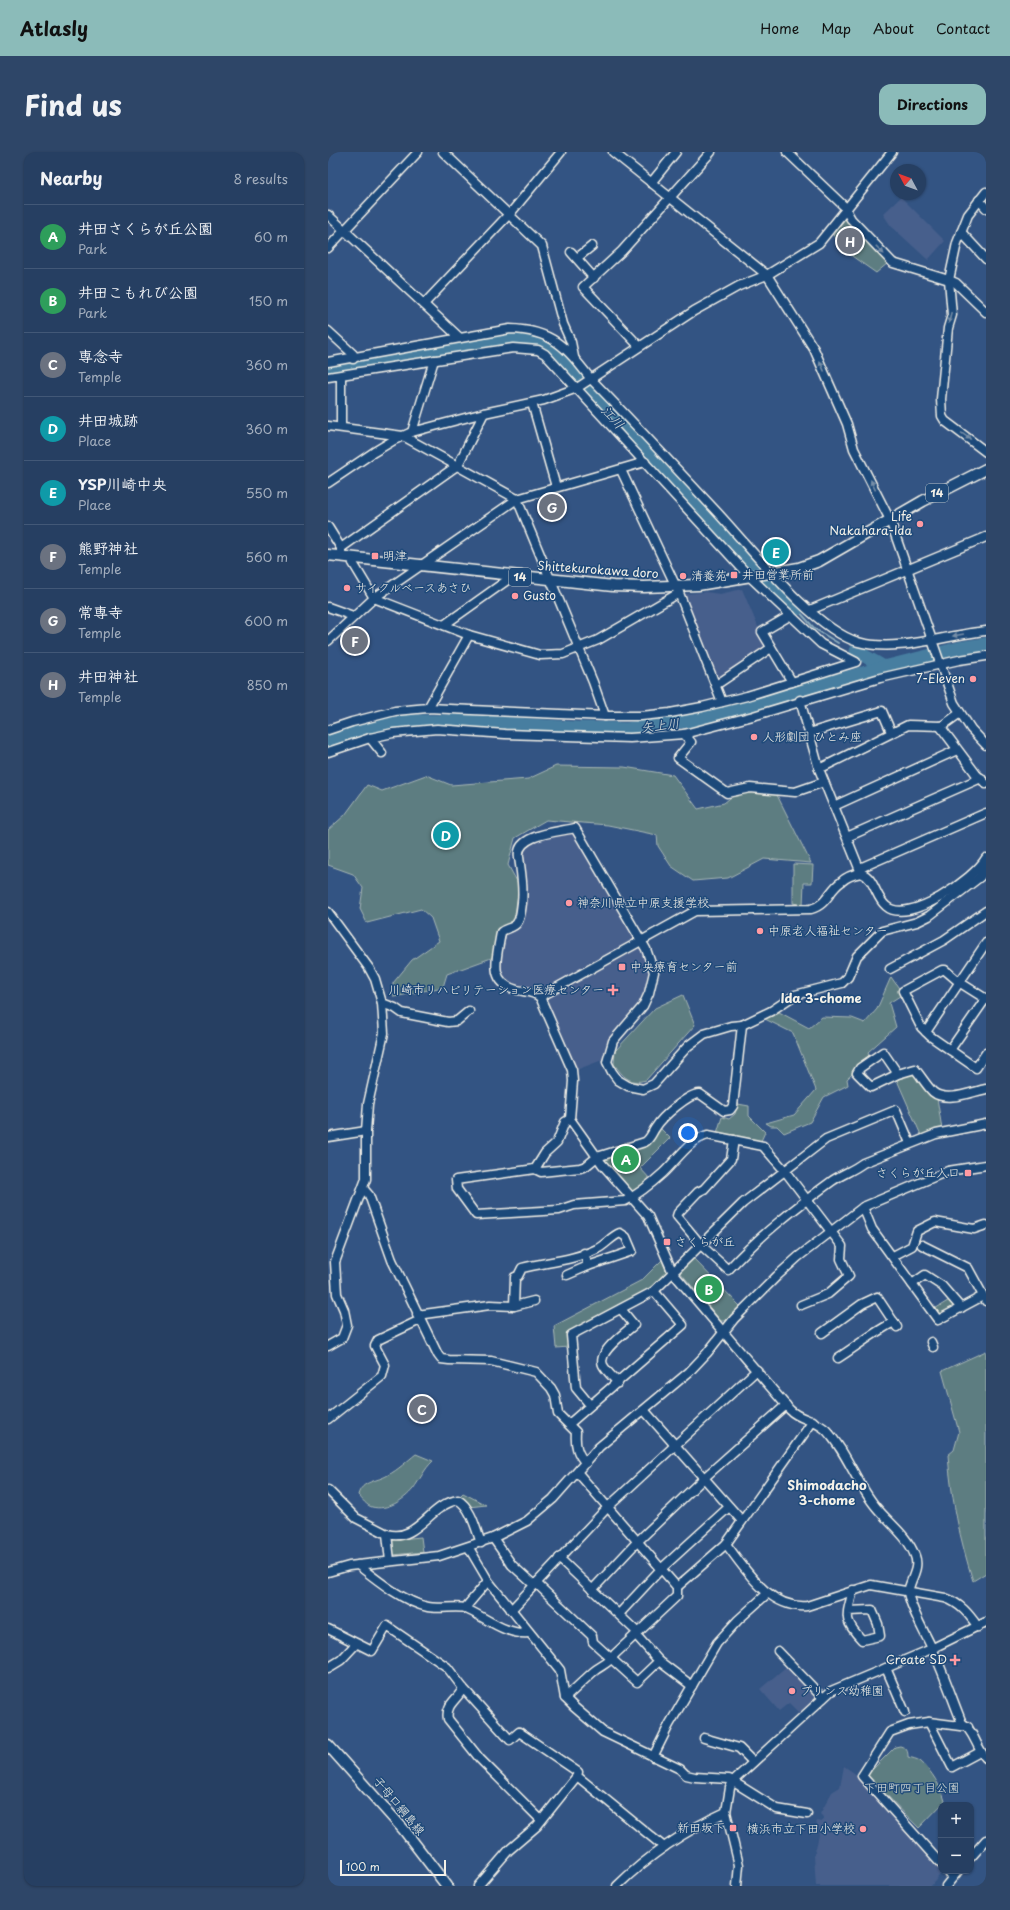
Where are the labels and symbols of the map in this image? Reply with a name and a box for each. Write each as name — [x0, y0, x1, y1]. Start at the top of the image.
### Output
north arrow — [890, 164, 926, 200]
pin: H — [837, 226, 863, 256]
one-way arrow — [876, 245, 885, 255]
one-way arrow — [947, 312, 953, 325]
one-way arrow — [819, 360, 825, 371]
water label: 江川 — [598, 401, 629, 433]
one-way arrow — [961, 432, 971, 440]
one-way arrow — [870, 479, 876, 491]
road number: 14 — [926, 484, 948, 502]
pin: G — [539, 492, 565, 522]
place label: Life Nakahara-Ida — [829, 507, 912, 539]
marker: Life Nakahara-Ida — [915, 519, 925, 529]
pin: E — [763, 537, 789, 567]
place label: 明津 — [383, 546, 407, 564]
marker: 明津 — [370, 551, 380, 561]
street label: Shittekurokawa doro — [537, 556, 659, 582]
place label: 井田営業所前 — [742, 565, 814, 583]
place label: 清養苑 — [691, 566, 727, 584]
road number: 14 — [509, 568, 531, 586]
marker: 井田営業所前 — [729, 570, 739, 580]
marker: 清養苑 — [678, 571, 688, 581]
place label: サイクルベースあさひ — [355, 578, 472, 596]
marker: サイクルベースあさひ — [342, 583, 352, 593]
place label: Gusto — [523, 586, 556, 604]
marker: Gusto — [510, 591, 520, 601]
pin: F — [342, 626, 368, 656]
one-way arrow — [952, 632, 965, 638]
place label: 7-Eleven — [916, 669, 965, 687]
marker: 7-Eleven — [968, 674, 978, 684]
water label: 矢上川 — [639, 713, 680, 736]
place label: 人形劇団 ひとみ座 — [762, 727, 862, 745]
marker: 人形劇団 ひとみ座 — [749, 732, 759, 742]
pin: D — [433, 820, 459, 850]
place label: 神奈川県立中原支援学校 — [577, 893, 709, 911]
marker: 神奈川県立中原支援学校 — [564, 898, 574, 908]
place label: 中原老人福祉センター — [768, 921, 888, 939]
marker: 中原老人福祉センター — [755, 926, 765, 936]
place label: 中央療育センター前 — [630, 957, 738, 975]
marker: 中央療育センター前 — [617, 962, 627, 972]
place label: 川崎市リハビリテーション医療センター — [389, 980, 604, 998]
marker: 川崎市リハビリテーション医療センター — [607, 984, 619, 996]
district label: Ida 3-chome — [780, 988, 862, 1007]
your location — [678, 1123, 698, 1143]
pin: A — [613, 1144, 639, 1174]
place label: さくらが丘入口 — [876, 1163, 960, 1181]
marker: さくらが丘入口 — [963, 1168, 973, 1178]
place label: さくらが丘 — [675, 1232, 735, 1250]
marker: さくらが丘 — [662, 1237, 672, 1247]
pin: B — [696, 1274, 722, 1304]
pin: C — [409, 1394, 435, 1424]
district label: Shimodacho 3-chome — [787, 1475, 867, 1509]
place label: Create SD — [886, 1650, 947, 1668]
marker: Create SD — [950, 1655, 960, 1665]
place label: プリンス幼稚園 — [800, 1681, 884, 1699]
marker: プリンス幼稚園 — [787, 1686, 797, 1696]
street label: 子母口綱島線 — [370, 1772, 430, 1839]
park label: 下田町四丁目公園 — [864, 1778, 960, 1796]
place label: 新田坂下 — [677, 1818, 725, 1836]
place label: 横浜市立下田小学校 — [747, 1819, 855, 1837]
marker: 新田坂下 — [728, 1823, 738, 1833]
marker: 横浜市立下田小学校 — [858, 1824, 868, 1834]
scale bar — [340, 1858, 446, 1877]

